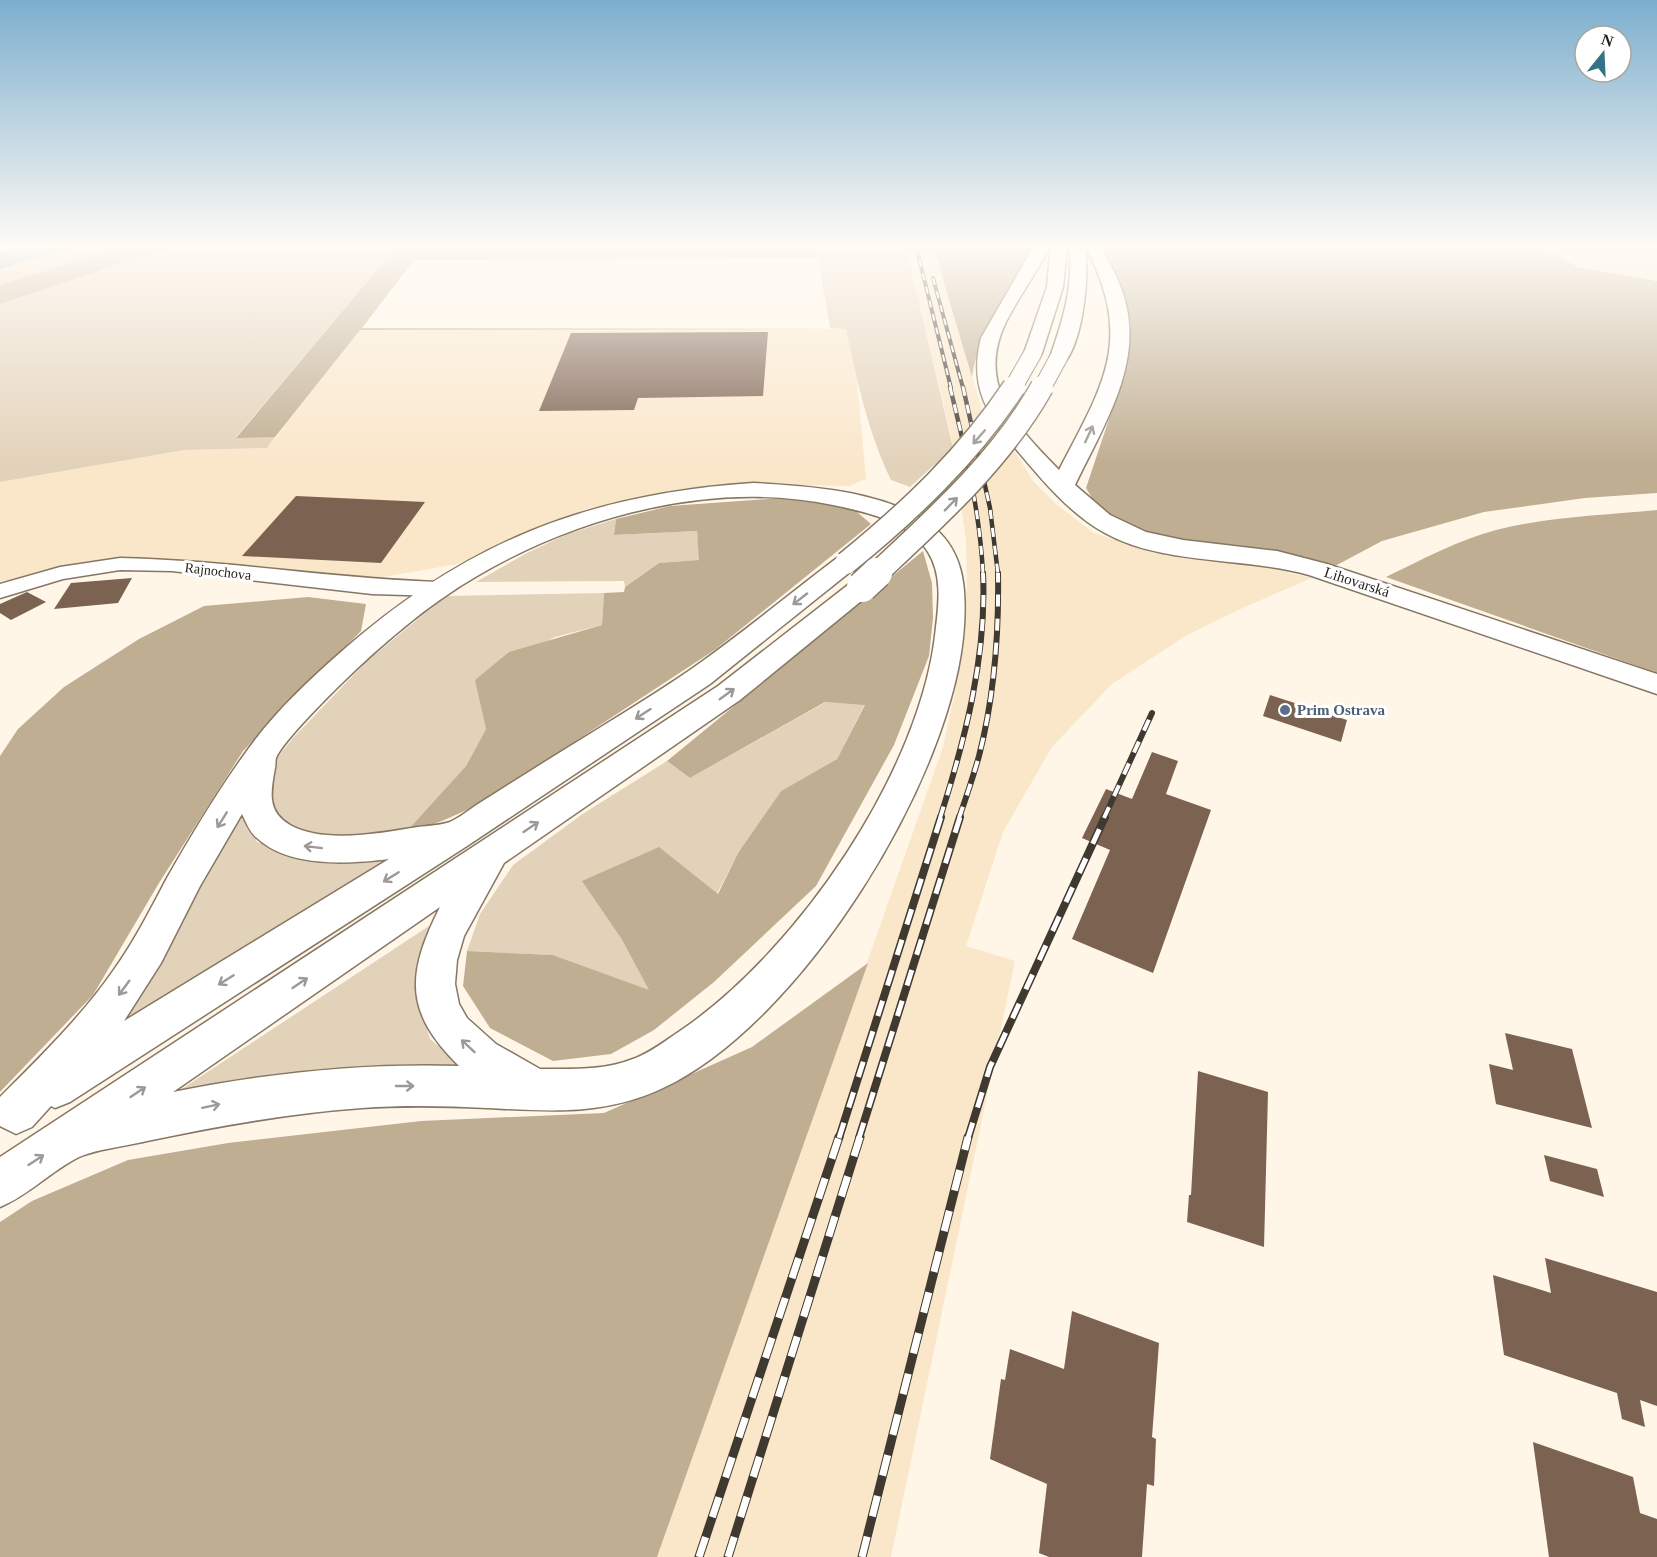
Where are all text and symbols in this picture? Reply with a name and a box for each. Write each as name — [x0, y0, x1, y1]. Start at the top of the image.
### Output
north arrow — [1573, 24, 1633, 84]
text: N — [1599, 30, 1616, 50]
one-way arrow — [1084, 425, 1095, 443]
one-way arrow — [972, 429, 986, 444]
one-way arrow — [943, 496, 958, 511]
street label: Rajnochova — [184, 560, 253, 583]
street label: Lihovarská — [1322, 564, 1392, 600]
one-way arrow — [792, 593, 808, 606]
one-way arrow — [718, 688, 734, 700]
place label: Prim Ostrava — [1297, 702, 1385, 718]
marker: Prim Ostrava — [1278, 703, 1292, 717]
one-way arrow — [635, 709, 652, 721]
one-way arrow — [215, 811, 227, 828]
one-way arrow — [522, 821, 539, 833]
one-way arrow — [304, 841, 324, 852]
one-way arrow — [383, 871, 400, 883]
one-way arrow — [217, 974, 234, 987]
one-way arrow — [291, 977, 307, 989]
one-way arrow — [117, 980, 130, 996]
one-way arrow — [461, 1040, 476, 1054]
one-way arrow — [394, 1080, 414, 1092]
one-way arrow — [129, 1086, 146, 1098]
one-way arrow — [201, 1099, 220, 1111]
one-way arrow — [27, 1154, 44, 1166]

